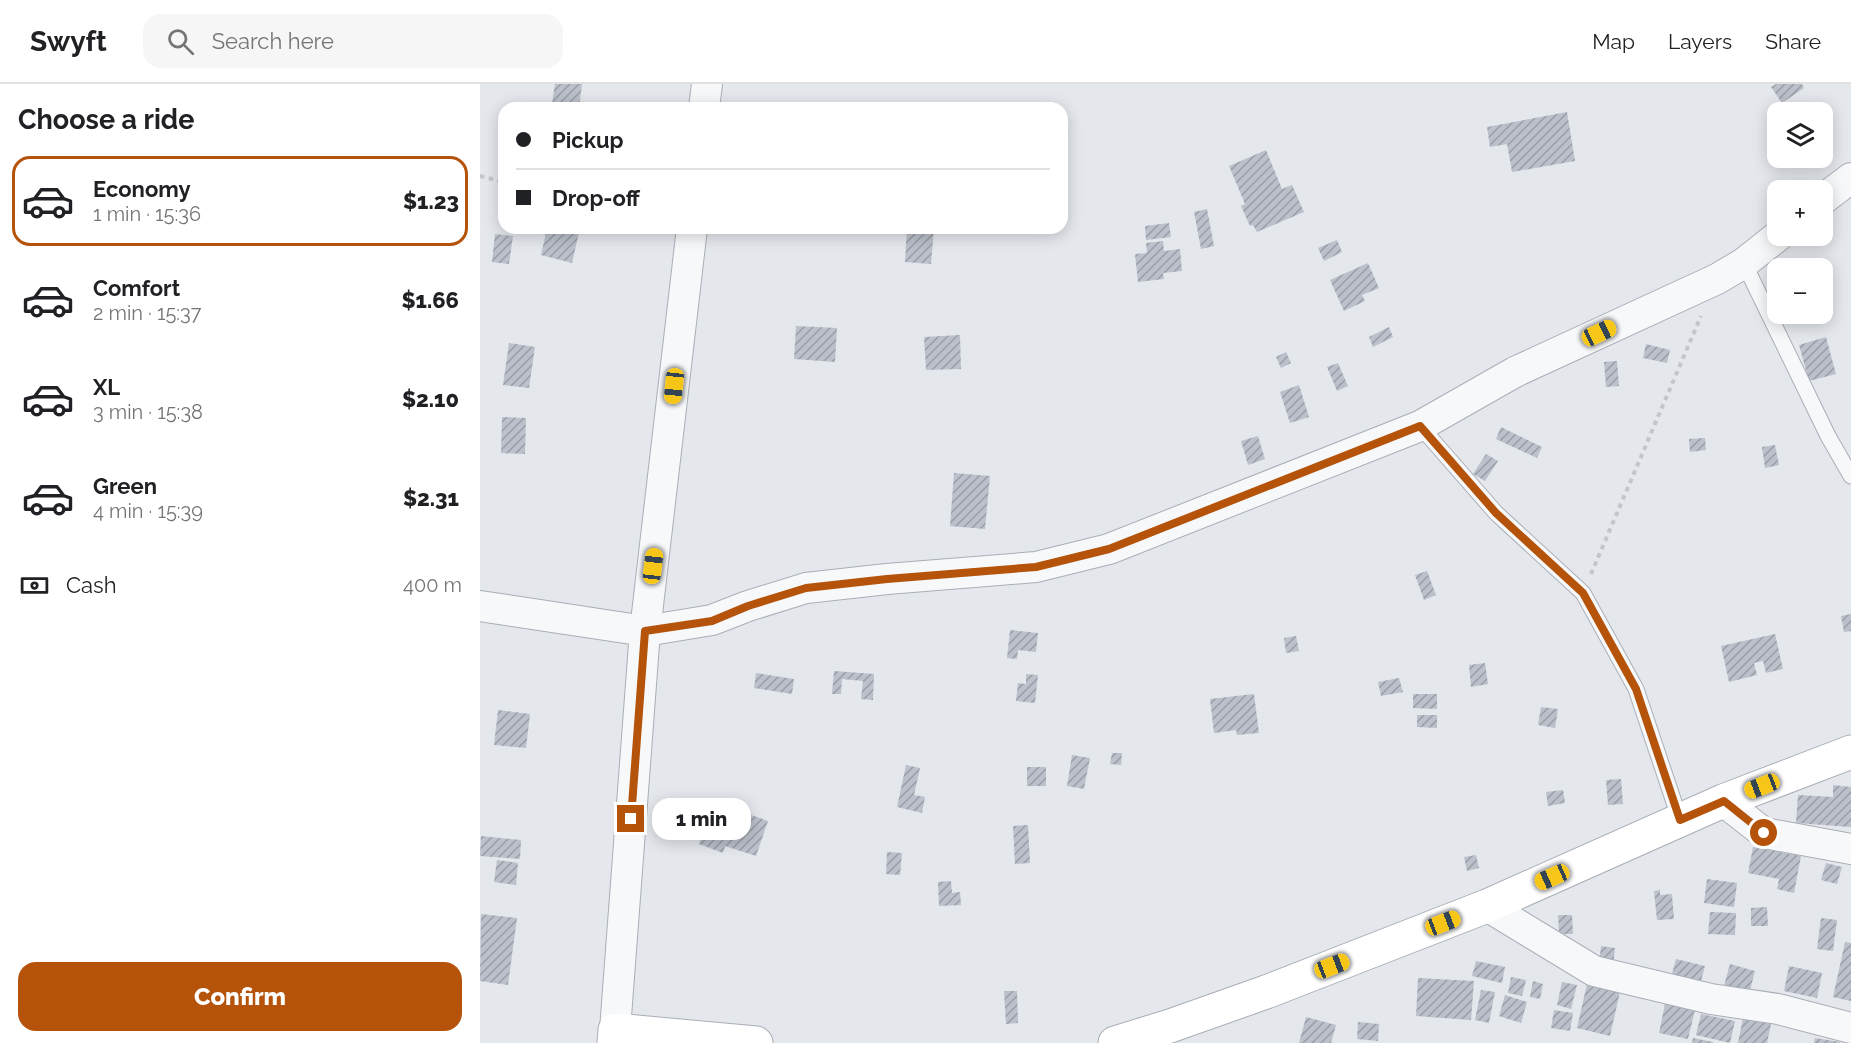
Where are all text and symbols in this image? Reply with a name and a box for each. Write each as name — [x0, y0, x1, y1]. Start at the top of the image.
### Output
search box — [143, 14, 563, 68]
text: Swyft — [30, 25, 107, 58]
icon: search — [164, 25, 197, 58]
text: Search here — [212, 28, 334, 54]
text: Map — [1592, 29, 1635, 54]
text: Layers — [1668, 29, 1732, 54]
text: Share — [1765, 29, 1821, 54]
map controls — [1767, 102, 1833, 324]
button: layers — [1767, 102, 1833, 168]
text: Choose a ride — [18, 104, 194, 135]
text: Pickup — [552, 127, 624, 153]
icon: car — [21, 174, 75, 228]
text: Economy — [93, 176, 191, 202]
button: + — [1767, 180, 1833, 246]
text: Drop-off — [552, 185, 640, 211]
text: $1.23 — [403, 188, 459, 214]
text: 1 min · 15:36 — [93, 202, 201, 226]
button: − — [1767, 258, 1833, 324]
icon: car — [21, 273, 75, 327]
text: Comfort — [93, 275, 180, 301]
text: $1.66 — [401, 287, 459, 313]
text: 2 min · 15:37 — [93, 301, 201, 325]
car — [1579, 317, 1619, 349]
car — [663, 367, 685, 405]
icon: car — [21, 372, 75, 426]
text: XL — [93, 374, 120, 400]
text: $2.10 — [402, 386, 459, 412]
text: 3 min · 15:38 — [93, 400, 203, 424]
icon: car — [21, 471, 75, 525]
text: Green — [93, 473, 157, 499]
text: $2.31 — [403, 485, 459, 511]
text: 4 min · 15:39 — [93, 499, 203, 523]
car — [642, 547, 664, 585]
icon: cash — [18, 569, 51, 602]
text: Cash — [66, 572, 117, 598]
text: 400 m — [403, 573, 462, 597]
car — [1742, 771, 1782, 801]
callout: 1 min — [652, 798, 751, 840]
route end — [617, 805, 644, 832]
text: 1 min — [676, 807, 727, 831]
route start — [1750, 819, 1777, 846]
car — [1532, 861, 1572, 893]
car — [1423, 908, 1463, 938]
car — [1312, 951, 1352, 981]
button: Confirm — [18, 962, 462, 1031]

